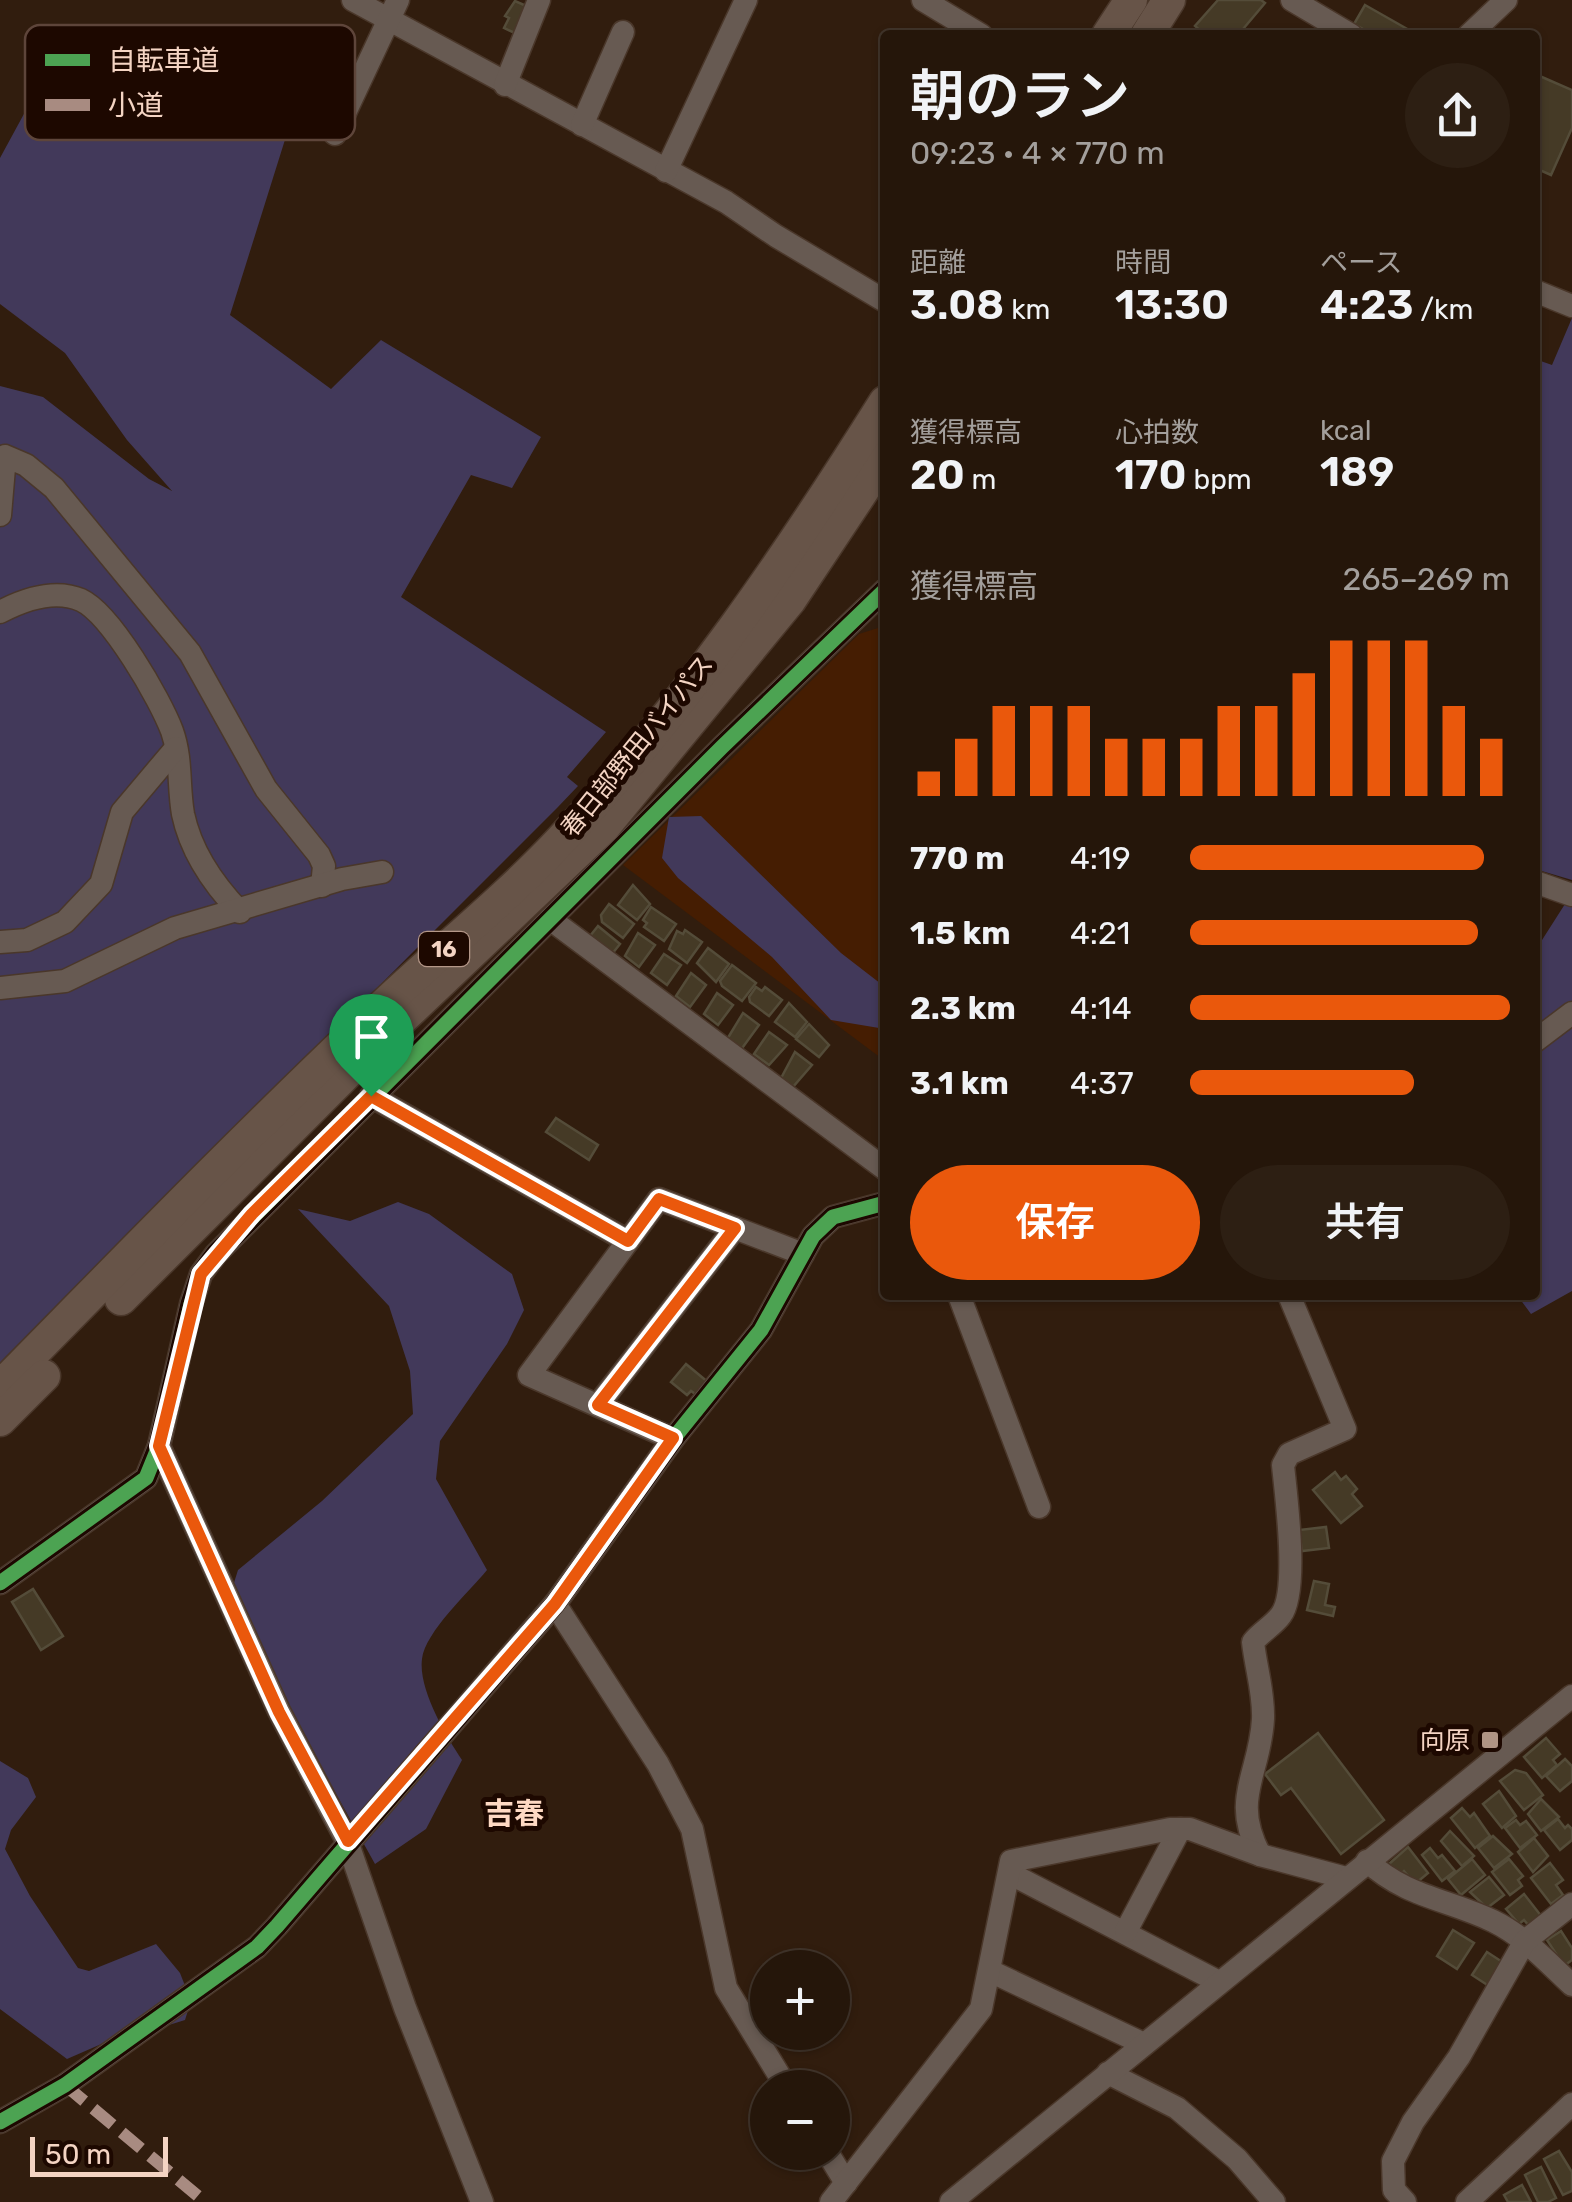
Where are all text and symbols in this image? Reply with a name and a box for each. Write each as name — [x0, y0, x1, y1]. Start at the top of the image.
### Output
legend — [25, 25, 355, 140]
text: 自転車道 — [108, 44, 220, 77]
button: share — [1405, 63, 1510, 168]
text: 朝のラン — [910, 64, 1130, 129]
text: 小道 — [108, 89, 164, 122]
text: 09:23 · 4 × 770 m — [910, 134, 1165, 172]
text: 距離 — [910, 246, 966, 279]
text: 時間 — [1115, 246, 1171, 279]
text: ペース — [1320, 246, 1403, 279]
text: 3.08 — [910, 280, 1004, 330]
text: 13:30 — [1115, 280, 1229, 330]
text: 4:23 — [1320, 280, 1414, 330]
text: km — [1004, 293, 1050, 326]
text: /km — [1414, 293, 1473, 326]
text: kcal — [1320, 414, 1371, 447]
text: 獲得標高 — [910, 416, 1022, 449]
text: 心拍数 — [1115, 416, 1199, 449]
text: 189 — [1320, 447, 1395, 497]
text: 20 — [910, 450, 965, 500]
text: 170 — [1115, 450, 1187, 500]
text: m — [965, 463, 996, 496]
text: bpm — [1187, 463, 1252, 496]
text: 265–269 m — [1342, 560, 1510, 598]
text: 獲得標高 — [910, 567, 1038, 605]
street label: 春日部野田バイパス — [555, 650, 719, 842]
text: 770 m — [910, 839, 1005, 877]
text: 4:19 — [1070, 839, 1131, 877]
text: 1.5 km — [910, 914, 1011, 952]
text: 4:21 — [1070, 914, 1131, 952]
road number: 16 — [419, 932, 469, 966]
text: 2.3 km — [910, 989, 1016, 1027]
text: 4:14 — [1070, 989, 1132, 1027]
pin — [329, 994, 414, 1097]
icon: arrive — [344, 1009, 399, 1064]
text: 3.1 km — [910, 1064, 1009, 1102]
text: 4:37 — [1070, 1064, 1134, 1102]
button: 保存 — [910, 1165, 1200, 1280]
button: 共有 — [1220, 1165, 1510, 1280]
place label: 向原 — [1420, 1726, 1470, 1755]
marker: 向原 — [1479, 1729, 1501, 1751]
district label: 吉春 — [484, 1796, 544, 1832]
map controls — [750, 1950, 850, 2170]
button: + — [750, 1950, 850, 2050]
button: − — [750, 2070, 850, 2170]
scale bar — [30, 2132, 168, 2176]
text: 50 m — [45, 2138, 111, 2171]

